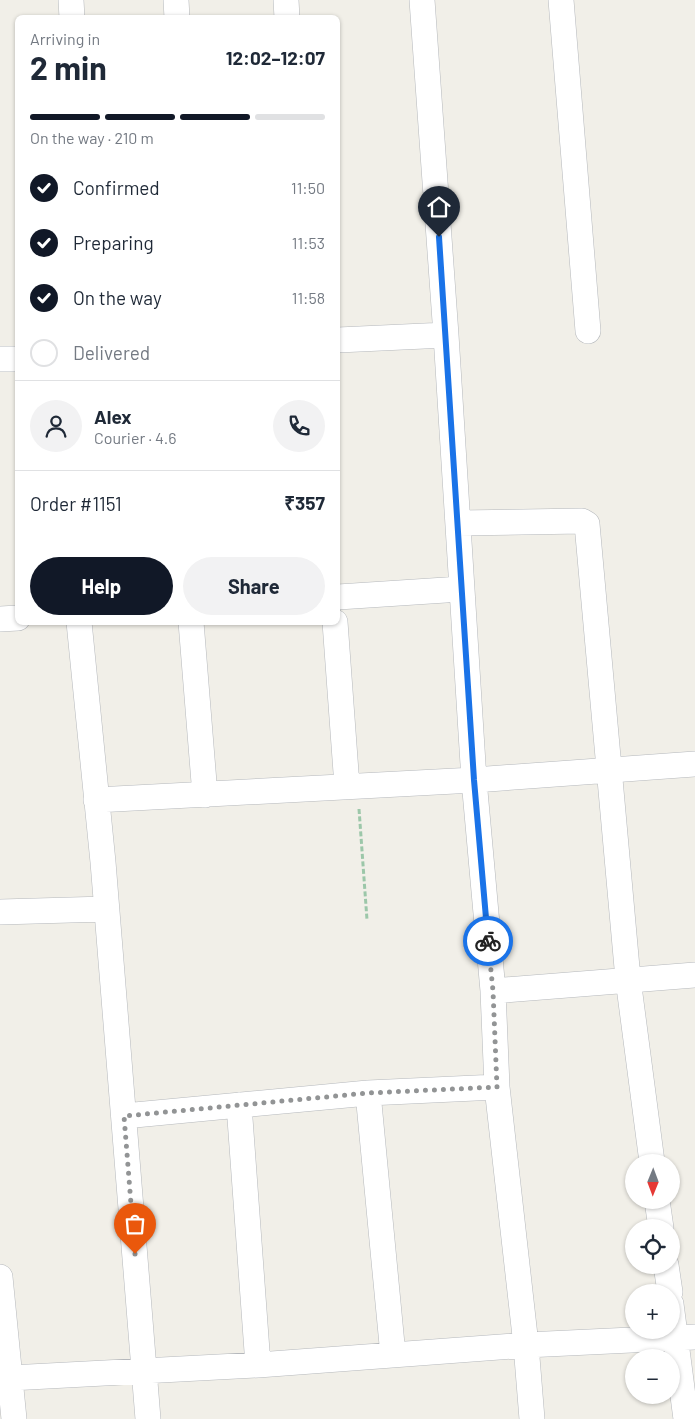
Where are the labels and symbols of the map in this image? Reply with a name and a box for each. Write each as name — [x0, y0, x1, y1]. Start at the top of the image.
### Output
pin — [418, 186, 460, 237]
courier — [463, 916, 513, 966]
north arrow — [625, 1154, 680, 1209]
pin — [114, 1203, 156, 1254]

